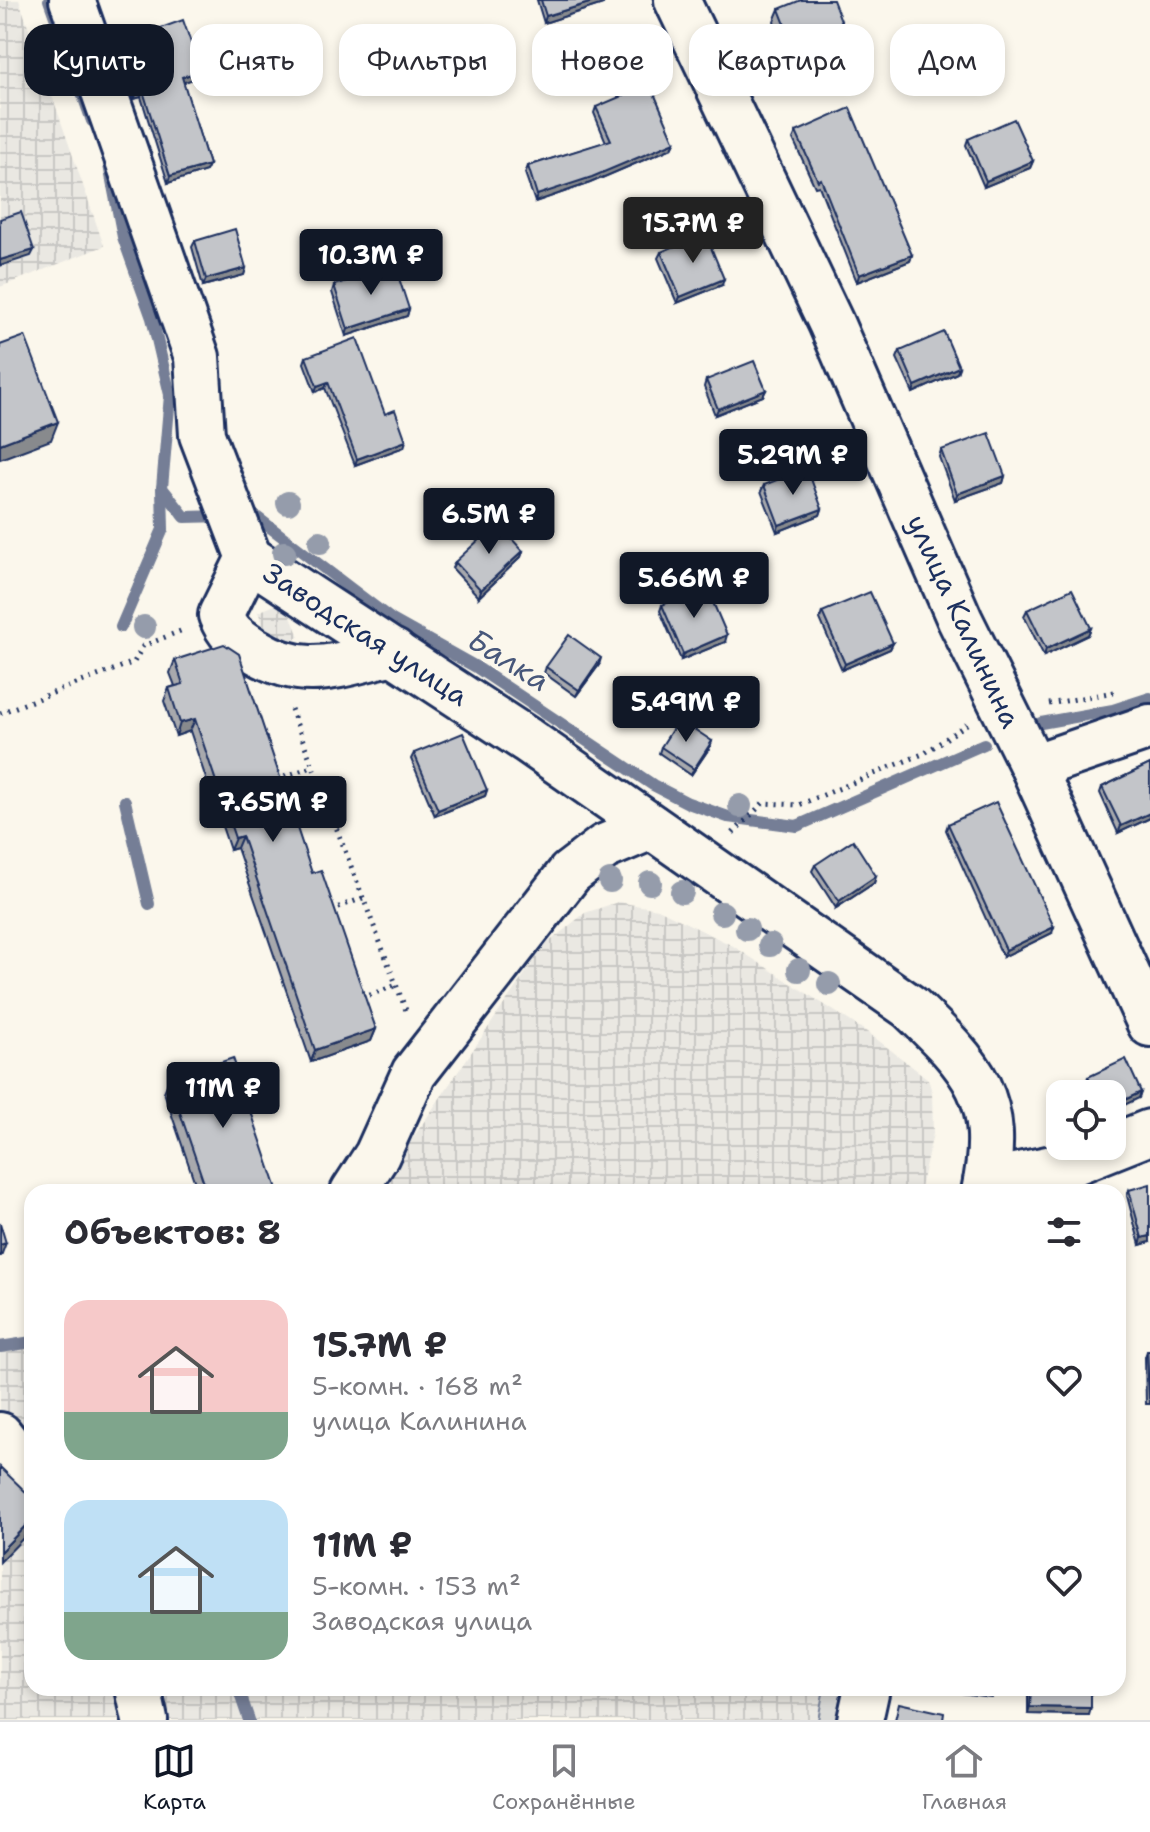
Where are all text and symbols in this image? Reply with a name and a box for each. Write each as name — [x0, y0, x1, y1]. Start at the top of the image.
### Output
chip: Купить — [24, 24, 174, 96]
chip: Снять — [190, 24, 323, 96]
chip: Фильтры — [339, 24, 516, 96]
chip: Новое — [532, 24, 673, 96]
chip: Квартира — [689, 24, 874, 96]
chip: Дом — [890, 24, 1005, 96]
pin: 15.7M ₽ — [619, 197, 767, 265]
text: 15.7M ₽ — [641, 205, 745, 240]
pin: 10.3M ₽ — [297, 229, 445, 297]
text: 10.3M ₽ — [318, 237, 424, 272]
pin: 5.29M ₽ — [719, 429, 867, 497]
text: 5.29M ₽ — [737, 437, 849, 472]
pin: 6.5M ₽ — [424, 488, 554, 556]
text: 6.5M ₽ — [441, 496, 537, 531]
street label: улица Калинина — [898, 508, 1030, 734]
pin: 5.66M ₽ — [620, 552, 768, 620]
street label: Заводская улица — [256, 553, 476, 715]
text: 5.66M ₽ — [638, 560, 750, 595]
water label: Балка — [460, 619, 558, 701]
pin: 5.49M ₽ — [612, 676, 760, 744]
text: 5.49M ₽ — [631, 684, 741, 719]
pin: 7.65M ₽ — [199, 776, 347, 844]
text: 7.65M ₽ — [217, 784, 329, 819]
pin: 11M ₽ — [167, 1062, 279, 1130]
text: 11M ₽ — [185, 1070, 261, 1105]
map controls — [1046, 1080, 1126, 1160]
button: locate — [1046, 1080, 1126, 1160]
text: Объектов: 8 — [64, 1209, 281, 1255]
icon: filters — [1042, 1210, 1086, 1254]
text: 15.7M ₽ — [312, 1322, 447, 1368]
icon: home — [128, 1332, 224, 1428]
icon: heart — [1042, 1358, 1086, 1402]
text: 5-комн. · 168 m² — [312, 1368, 523, 1403]
text: улица Калинина — [312, 1403, 527, 1438]
text: 11M ₽ — [312, 1522, 413, 1568]
icon: home — [128, 1532, 224, 1628]
icon: heart — [1042, 1558, 1086, 1602]
text: 5-комн. · 153 m² — [312, 1568, 521, 1603]
text: Заводская улица — [312, 1603, 532, 1638]
tab: Карта — [143, 1739, 206, 1816]
tab: Сохранённые — [492, 1739, 636, 1816]
tab: Главная — [922, 1739, 1007, 1816]

